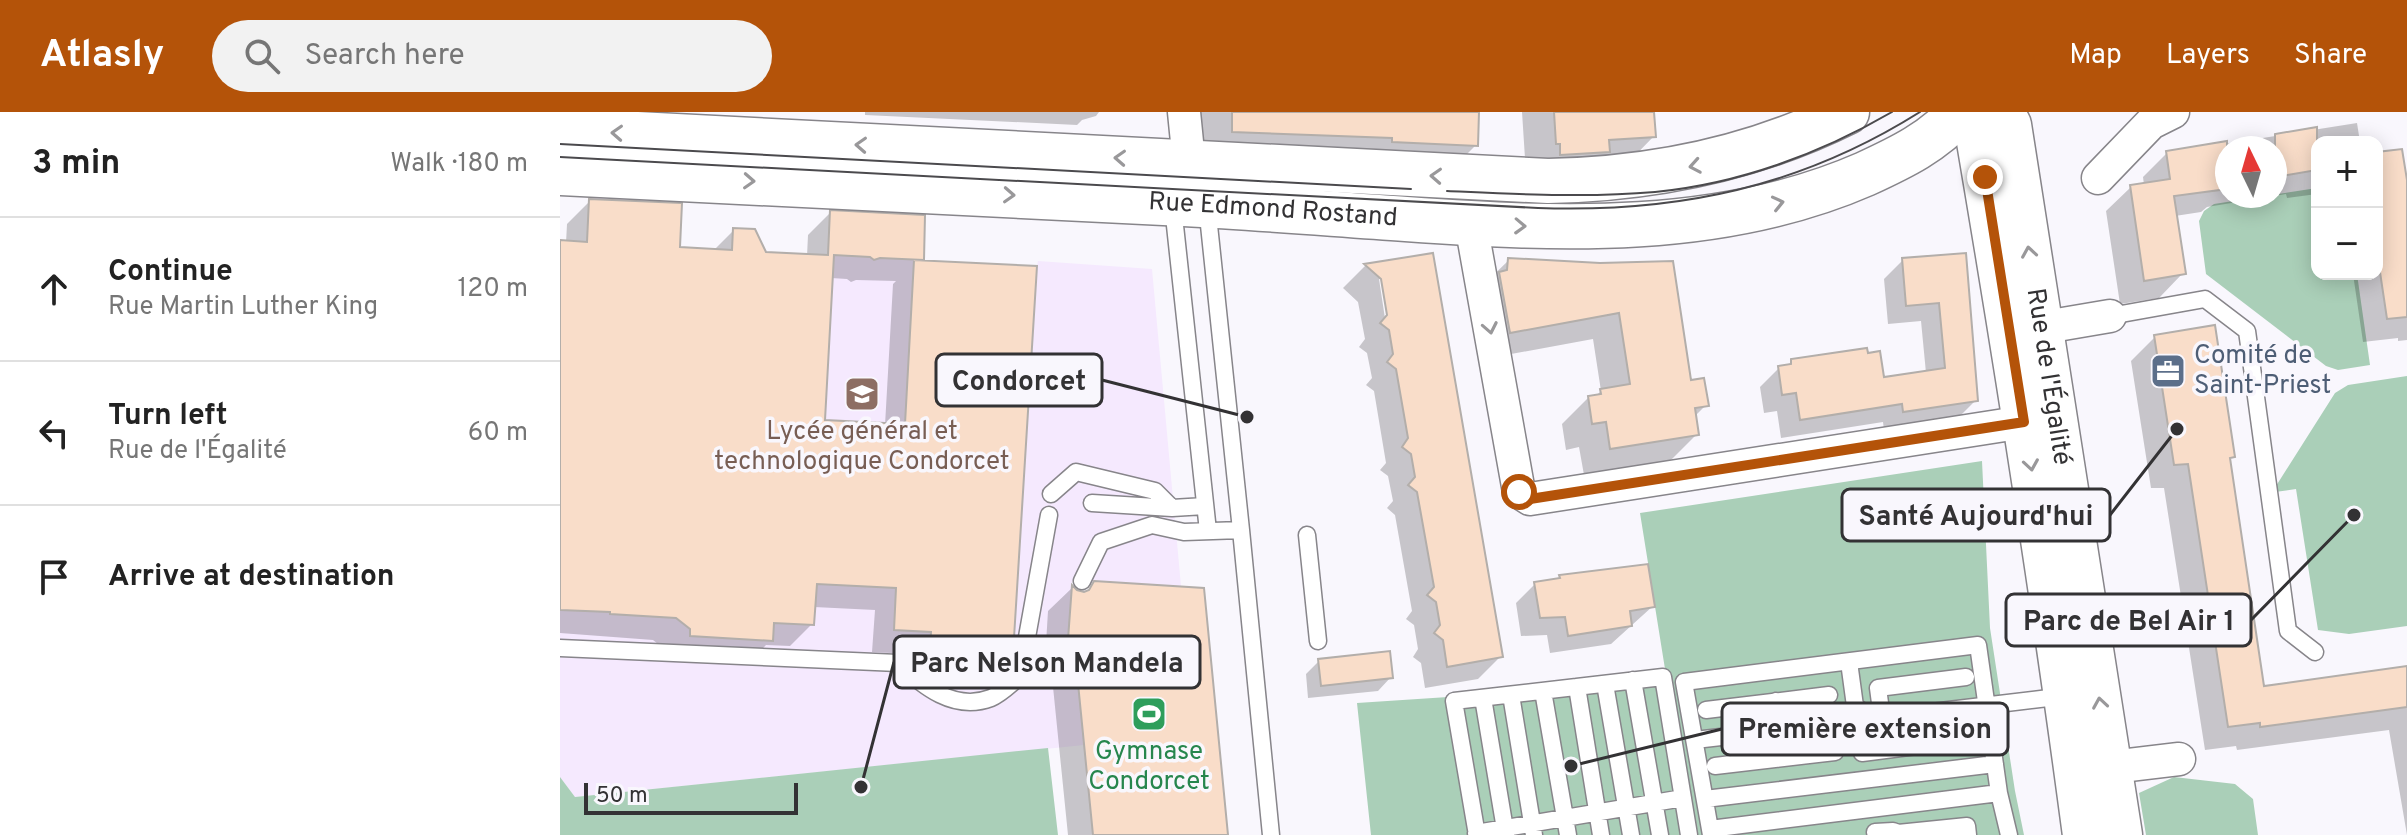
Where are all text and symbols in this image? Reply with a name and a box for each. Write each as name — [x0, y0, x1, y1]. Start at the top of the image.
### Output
search box — [212, 20, 772, 92]
text: Atlasly — [40, 32, 164, 81]
icon: search — [240, 34, 284, 78]
text: Search here — [304, 38, 465, 75]
text: Map — [2069, 38, 2122, 74]
text: Layers — [2166, 38, 2250, 74]
text: Share — [2294, 38, 2367, 74]
one-way arrow — [610, 125, 623, 142]
north arrow — [2215, 136, 2287, 208]
map controls — [2311, 136, 2383, 280]
button: + — [2311, 136, 2383, 208]
one-way arrow — [854, 137, 867, 154]
text: 3 min — [32, 143, 120, 186]
text: Walk · 180 m — [390, 148, 528, 181]
one-way arrow — [1113, 150, 1126, 167]
one-way arrow — [1688, 156, 1701, 173]
route end — [1967, 159, 2003, 195]
one-way arrow — [1429, 168, 1442, 185]
one-way arrow — [743, 173, 756, 190]
street label: Rue Edmond Rostand — [1148, 185, 1399, 235]
one-way arrow — [1003, 186, 1016, 203]
one-way arrow — [1770, 195, 1784, 212]
button: − — [2311, 208, 2383, 280]
one-way arrow — [1514, 218, 1527, 235]
one-way arrow — [2021, 245, 2038, 259]
text: Continue — [108, 254, 233, 291]
icon: ahead — [32, 267, 76, 311]
text: 120 m — [458, 273, 528, 306]
street label: Rue de l'Égalité — [2018, 286, 2078, 468]
text: Rue Martin Luther King — [108, 291, 378, 324]
one-way arrow — [1480, 322, 1497, 335]
place label: Comité de Saint-Priest — [2194, 340, 2331, 403]
office icon: Comité de Saint-Priest — [2149, 352, 2187, 390]
callout: Condorcet — [936, 354, 1102, 406]
text: Condorcet — [952, 365, 1086, 401]
school or university icon: Lycée général et technologique Condorcet — [843, 375, 881, 413]
text: Turn left — [108, 398, 228, 435]
icon: left — [32, 411, 76, 455]
place label: Lycée général et technologique Condorcet — [714, 416, 1010, 479]
text: 60 m — [468, 417, 528, 450]
text: Rue de l'Égalité — [108, 435, 287, 468]
one-way arrow — [2022, 459, 2039, 472]
route start — [1501, 474, 1537, 510]
callout: Santé Aujourd'hui — [1842, 489, 2110, 541]
text: Santé Aujourd'hui — [1858, 500, 2094, 536]
icon: arrive — [32, 555, 76, 599]
text: Arrive at destination — [108, 559, 394, 596]
callout: Parc de Bel Air 1 — [2006, 594, 2251, 646]
text: Parc de Bel Air 1 — [2023, 605, 2235, 641]
callout: Parc Nelson Mandela — [894, 636, 1200, 688]
text: Parc Nelson Mandela — [910, 647, 1184, 683]
sports icon: Gymnase Condorcet — [1130, 695, 1168, 733]
one-way arrow — [2093, 696, 2110, 709]
callout: Première extension — [1722, 703, 2008, 755]
text: Première extension — [1738, 713, 1992, 749]
place label: Gymnase Condorcet — [1088, 736, 1210, 799]
scale bar — [584, 779, 798, 815]
text: 50 m — [596, 783, 648, 810]

